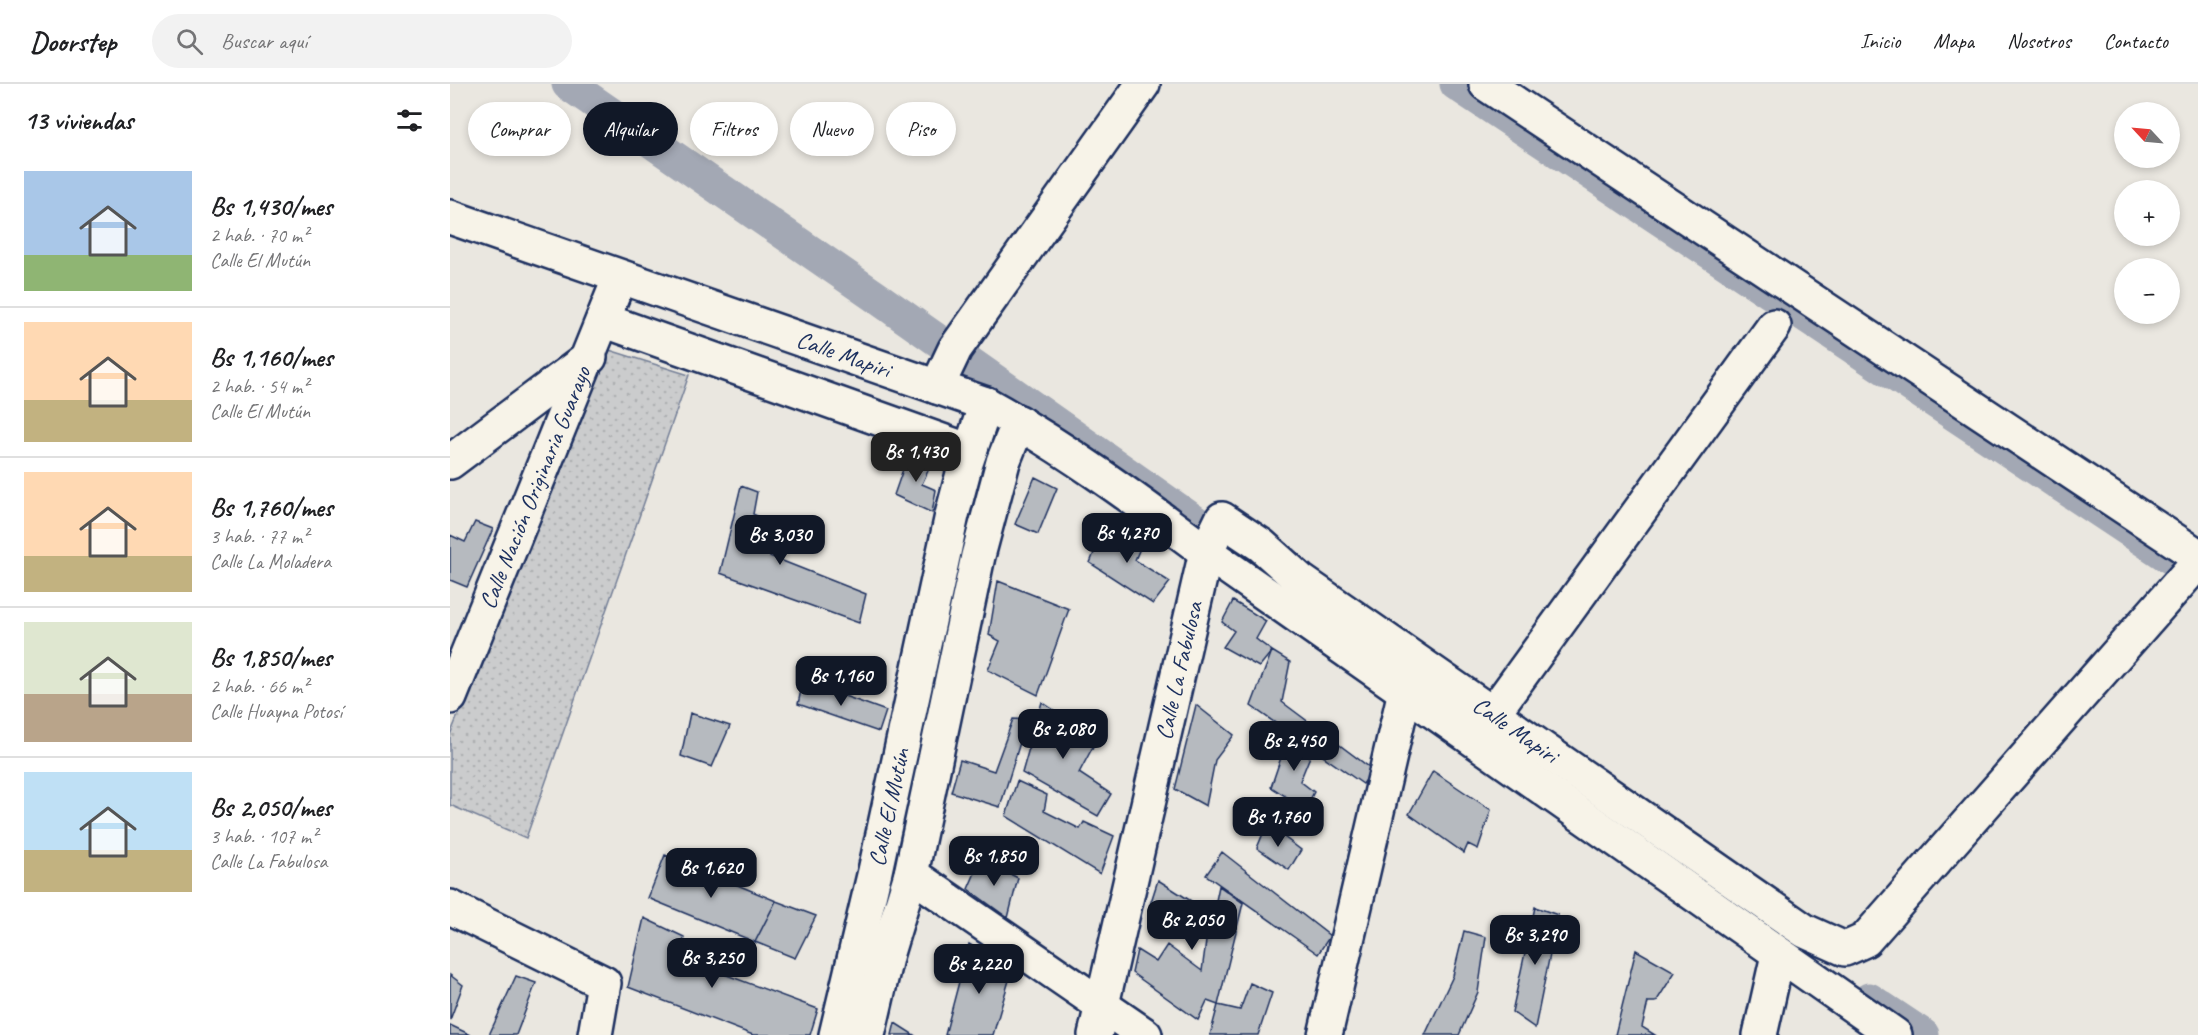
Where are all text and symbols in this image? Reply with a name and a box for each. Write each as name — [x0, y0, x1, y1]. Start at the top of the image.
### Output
search box — [152, 14, 572, 68]
text: Doorstep — [30, 24, 116, 59]
icon: search — [173, 25, 206, 58]
text: Buscar aquí — [221, 27, 307, 55]
text: Inicio — [1860, 28, 1900, 54]
text: Mapa — [1933, 28, 1974, 54]
text: Nosotros — [2007, 28, 2071, 54]
text: Contacto — [2104, 28, 2168, 54]
chip: Comprar — [468, 102, 571, 156]
chip: Alquilar — [583, 102, 678, 156]
chip: Filtros — [690, 102, 778, 156]
chip: Nuevo — [790, 102, 874, 156]
chip: Piso — [886, 102, 956, 156]
north arrow — [2114, 102, 2180, 168]
map controls — [2114, 102, 2180, 324]
text: 13 viviendas — [24, 104, 133, 137]
icon: filters — [393, 104, 426, 137]
button: + — [2114, 180, 2180, 246]
text: Bs 1,430/mes — [210, 190, 332, 223]
icon: home — [72, 195, 144, 267]
text: 2 hab. · 70 m² — [210, 223, 308, 248]
text: Calle El Mutún — [210, 248, 310, 273]
button: − — [2114, 258, 2180, 324]
street label: Calle Mapiri — [793, 324, 897, 385]
text: Bs 1,160/mes — [210, 341, 333, 374]
icon: home — [72, 346, 144, 418]
street label: Calle Nación Originaria Guarayo — [472, 360, 598, 613]
text: 2 hab. · 54 m² — [210, 374, 308, 399]
text: Calle El Mutún — [210, 399, 310, 424]
pin: Bs 1,430 — [854, 432, 978, 483]
text: Bs 1,430 — [885, 439, 947, 464]
text: Bs 1,760/mes — [210, 491, 333, 524]
icon: home — [72, 496, 144, 568]
pin: Bs 4,270 — [1065, 513, 1189, 564]
pin: Bs 3,030 — [718, 515, 842, 566]
text: Bs 4,270 — [1096, 520, 1158, 545]
text: Bs 3,030 — [749, 522, 811, 547]
text: 3 hab. · 77 m² — [210, 524, 308, 549]
text: Calle La Moladera — [210, 549, 331, 574]
street label: Calle La Fabulosa — [1148, 597, 1209, 742]
text: Bs 1,850/mes — [210, 641, 332, 674]
icon: home — [72, 646, 144, 718]
pin: Bs 1,160 — [779, 656, 903, 707]
text: Bs 1,160 — [810, 663, 872, 688]
text: 2 hab. · 66 m² — [210, 674, 308, 699]
street label: Calle Mapiri — [1467, 690, 1566, 771]
text: Calle Huayna Potosí — [210, 699, 342, 724]
pin: Bs 2,080 — [1001, 709, 1125, 760]
text: Bs 2,080 — [1032, 716, 1094, 741]
pin: Bs 2,450 — [1232, 721, 1356, 772]
text: Bs 2,450 — [1263, 728, 1325, 753]
street label: Calle El Mutún — [861, 744, 916, 869]
text: Bs 2,050/mes — [210, 791, 332, 824]
icon: home — [72, 796, 144, 868]
pin: Bs 1,760 — [1216, 797, 1340, 848]
text: Bs 1,760 — [1247, 804, 1309, 829]
text: 3 hab. · 107 m² — [210, 824, 317, 849]
pin: Bs 1,850 — [932, 836, 1056, 887]
text: Bs 1,850 — [963, 843, 1025, 868]
pin: Bs 1,620 — [649, 848, 773, 899]
text: Calle La Fabulosa — [210, 849, 327, 874]
text: Bs 1,620 — [680, 855, 742, 880]
pin: Bs 2,050 — [1130, 900, 1254, 951]
text: Bs 2,050 — [1161, 907, 1223, 932]
pin: Bs 3,290 — [1473, 915, 1597, 966]
text: Bs 3,290 — [1504, 922, 1566, 947]
pin: Bs 3,250 — [650, 938, 774, 989]
pin: Bs 2,220 — [917, 944, 1041, 995]
text: Bs 3,250 — [681, 945, 743, 970]
text: Bs 2,220 — [948, 951, 1010, 976]

